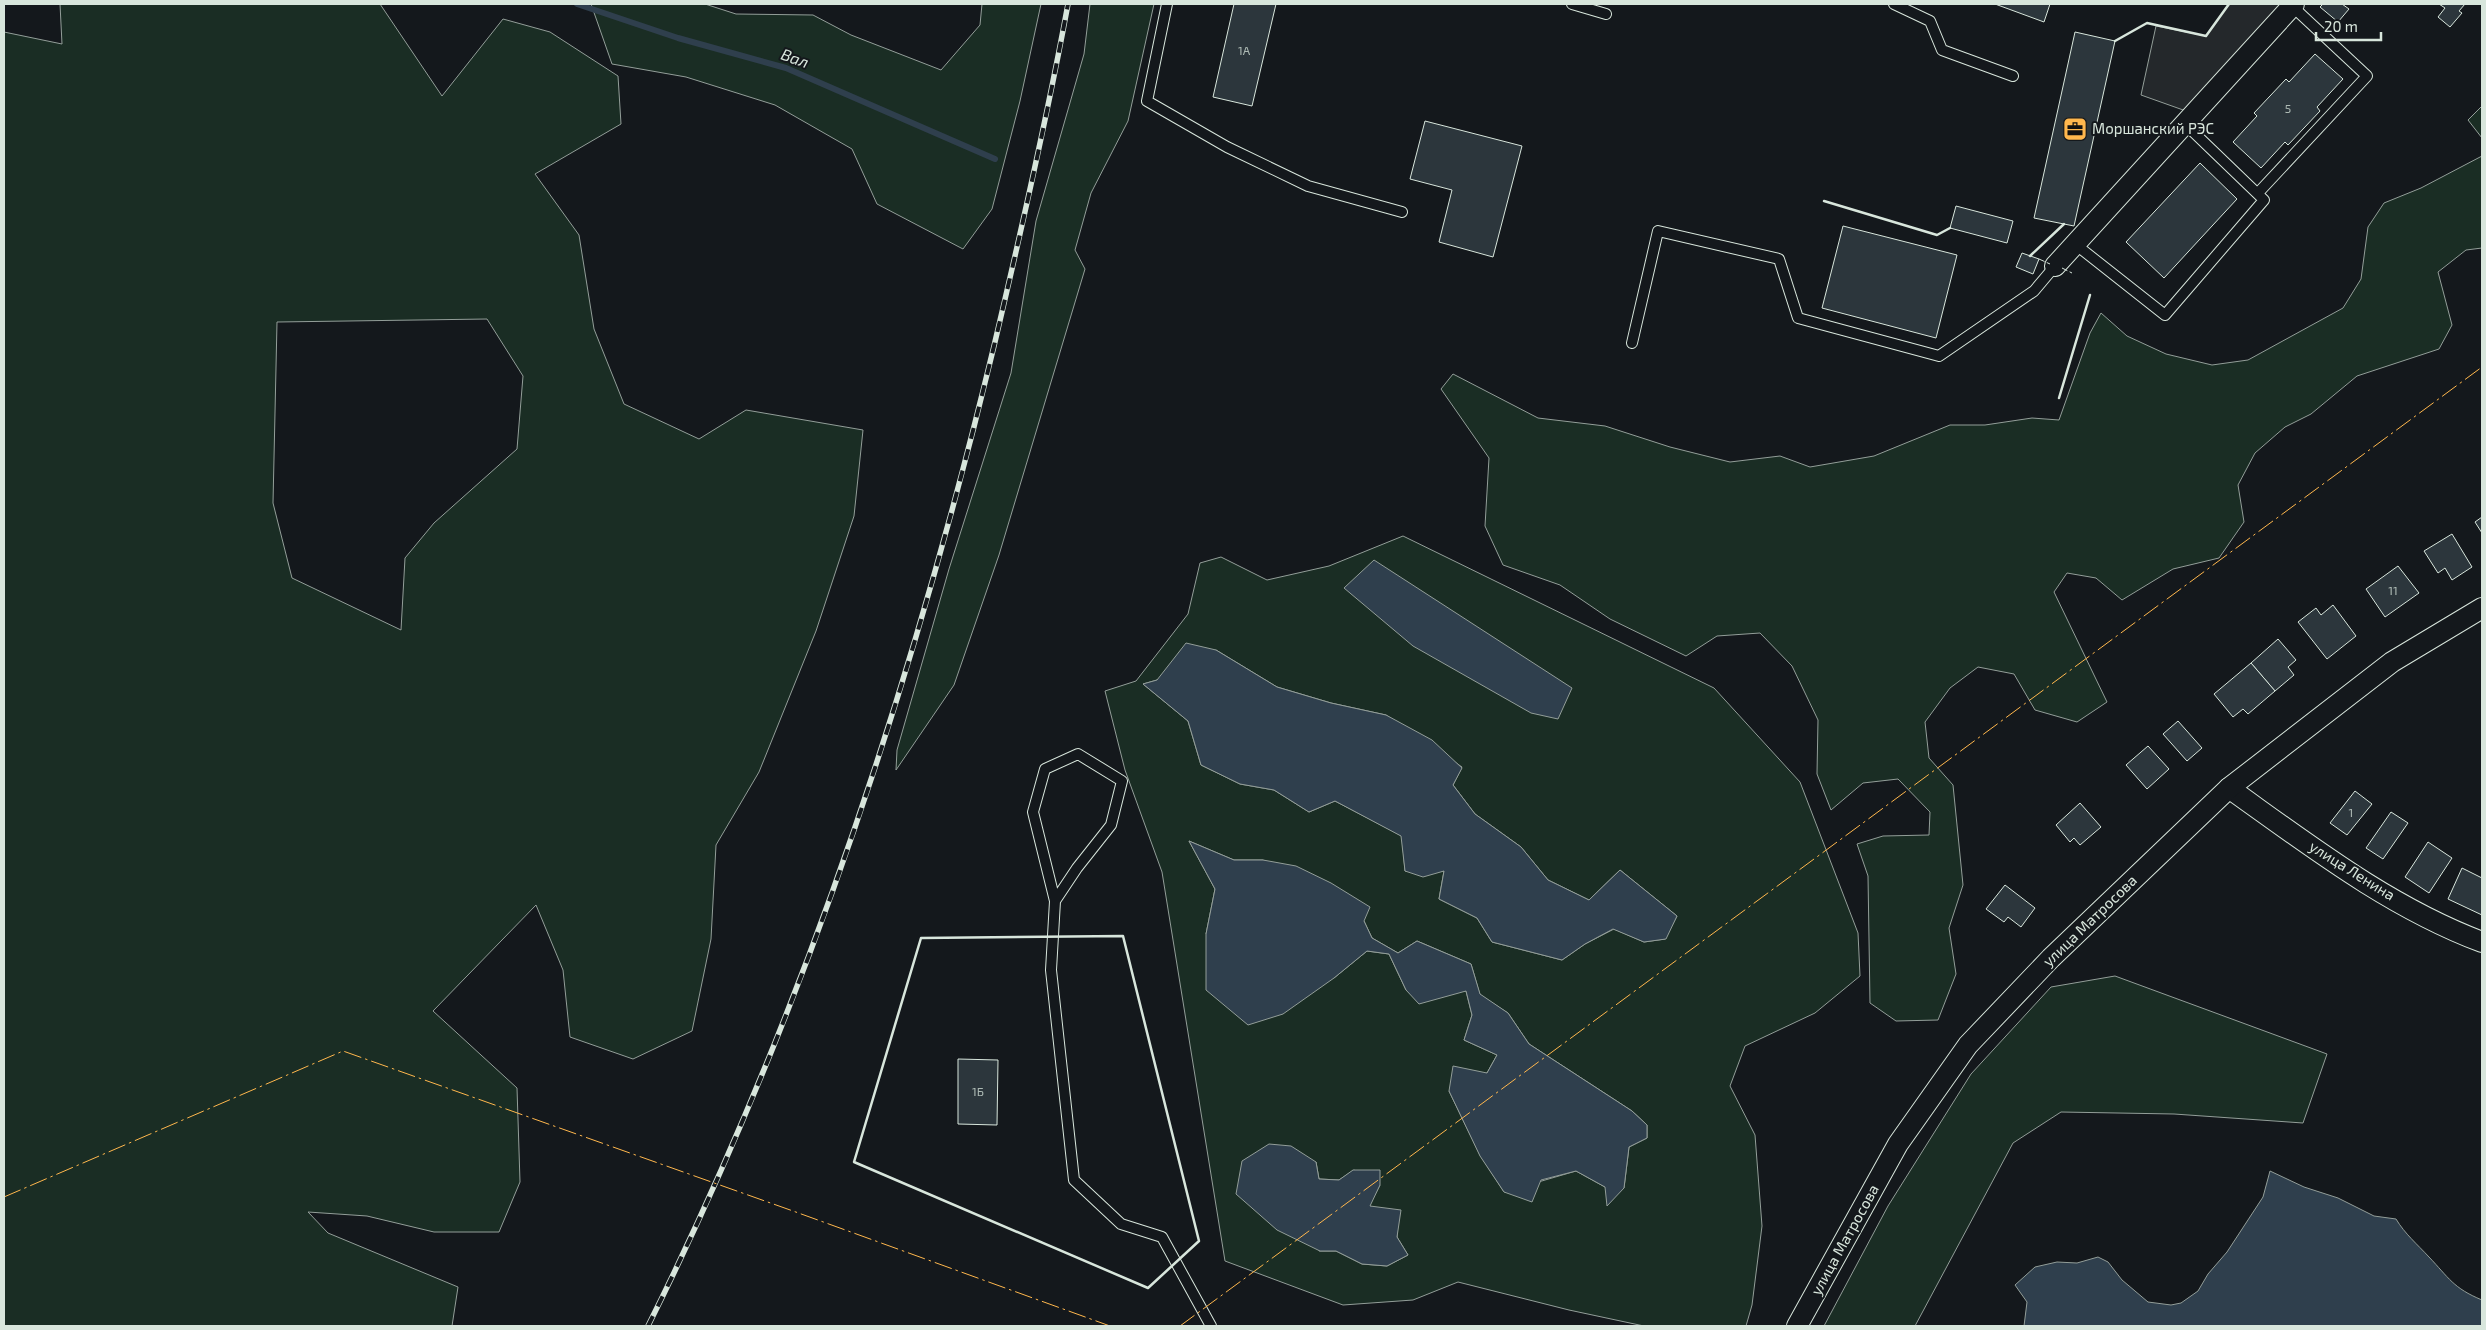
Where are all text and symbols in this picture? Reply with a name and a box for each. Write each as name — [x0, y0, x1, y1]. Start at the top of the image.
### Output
scale bar — [2316, 10, 2381, 42]
text: 20 m — [2324, 17, 2358, 35]
house number: 1А — [1238, 43, 1251, 57]
water label: Вал — [779, 44, 812, 71]
house number: 5 — [2285, 101, 2291, 115]
office icon: Моршанский РЭС — [2062, 116, 2088, 142]
place label: Моршанский РЭС — [2092, 119, 2214, 137]
house number: 11 — [2388, 583, 2398, 597]
house number: 1 — [2349, 805, 2353, 819]
street label: улица Ленина — [2306, 837, 2399, 905]
street label: улица Матросова — [2039, 871, 2141, 970]
house number: 1Б — [972, 1084, 984, 1098]
street label: улица Матросова — [1806, 1181, 1883, 1298]

